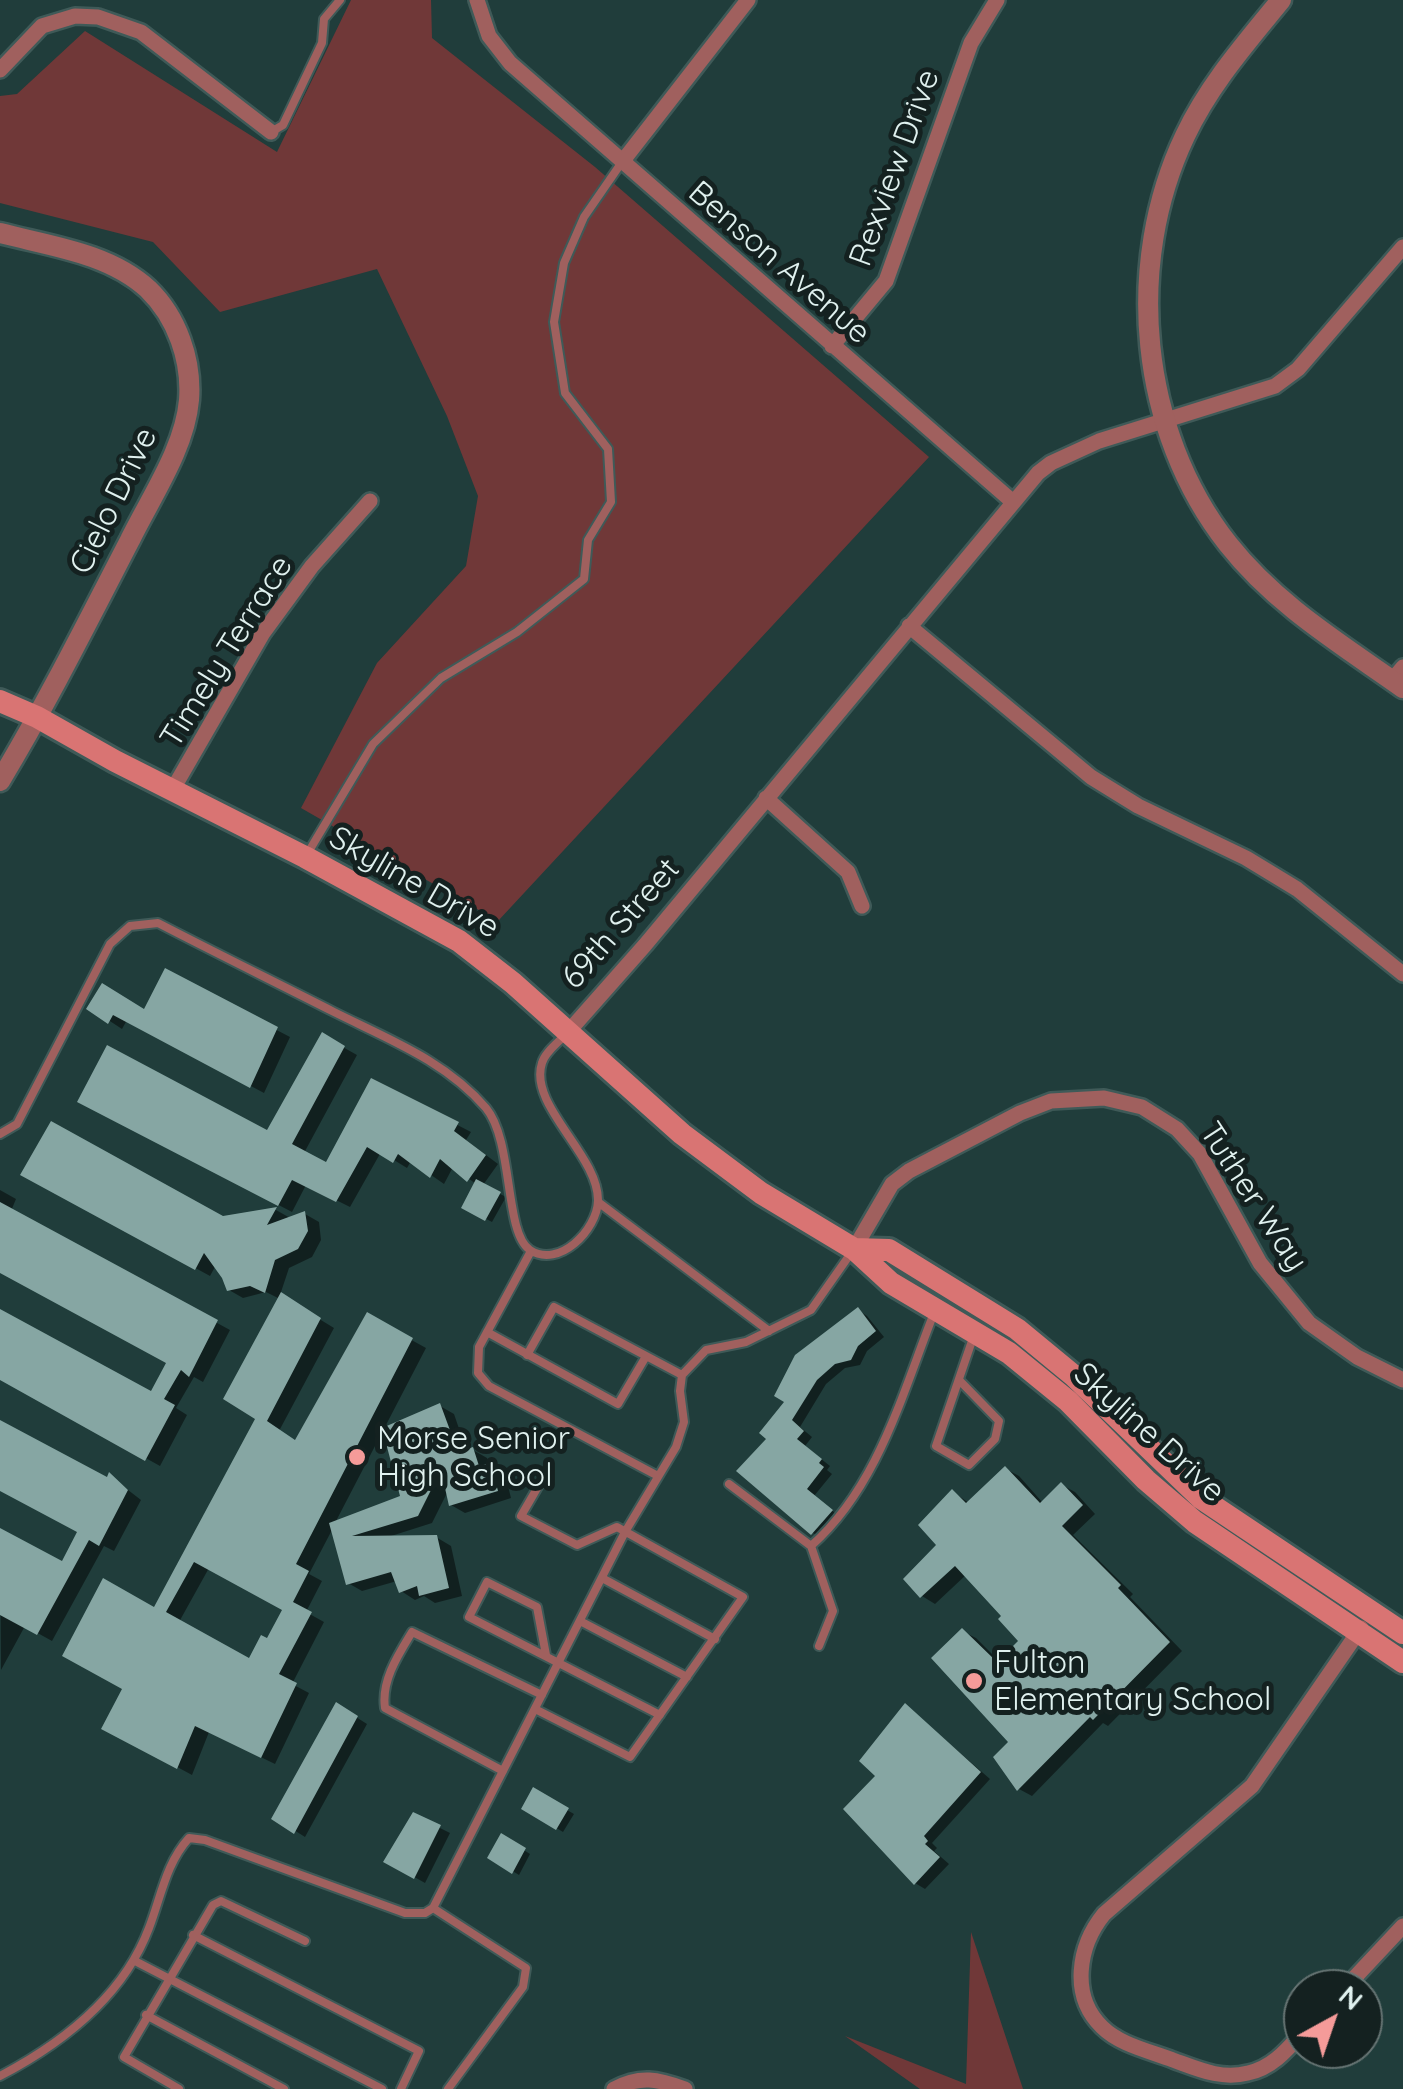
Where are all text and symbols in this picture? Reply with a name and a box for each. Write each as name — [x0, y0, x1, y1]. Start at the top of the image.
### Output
street label: Rexview Drive — [842, 65, 948, 271]
street label: Benson Avenue — [680, 174, 878, 352]
street label: Cielo Drive — [62, 422, 166, 580]
street label: Timely Terrace — [153, 549, 301, 755]
street label: Skyline Drive — [322, 819, 506, 947]
street label: 69th Street — [554, 851, 688, 997]
street label: Tuther Way — [1191, 1115, 1315, 1279]
street label: Skyline Drive — [1066, 1355, 1232, 1511]
place label: Morse Senior High School — [377, 1420, 570, 1495]
marker: Morse Senior High School — [346, 1446, 368, 1468]
place label: Fulton Elementary School — [994, 1644, 1271, 1719]
marker: Fulton Elementary School — [963, 1670, 985, 1692]
north arrow — [1283, 1969, 1383, 2069]
text: N — [1332, 1977, 1370, 2017]

